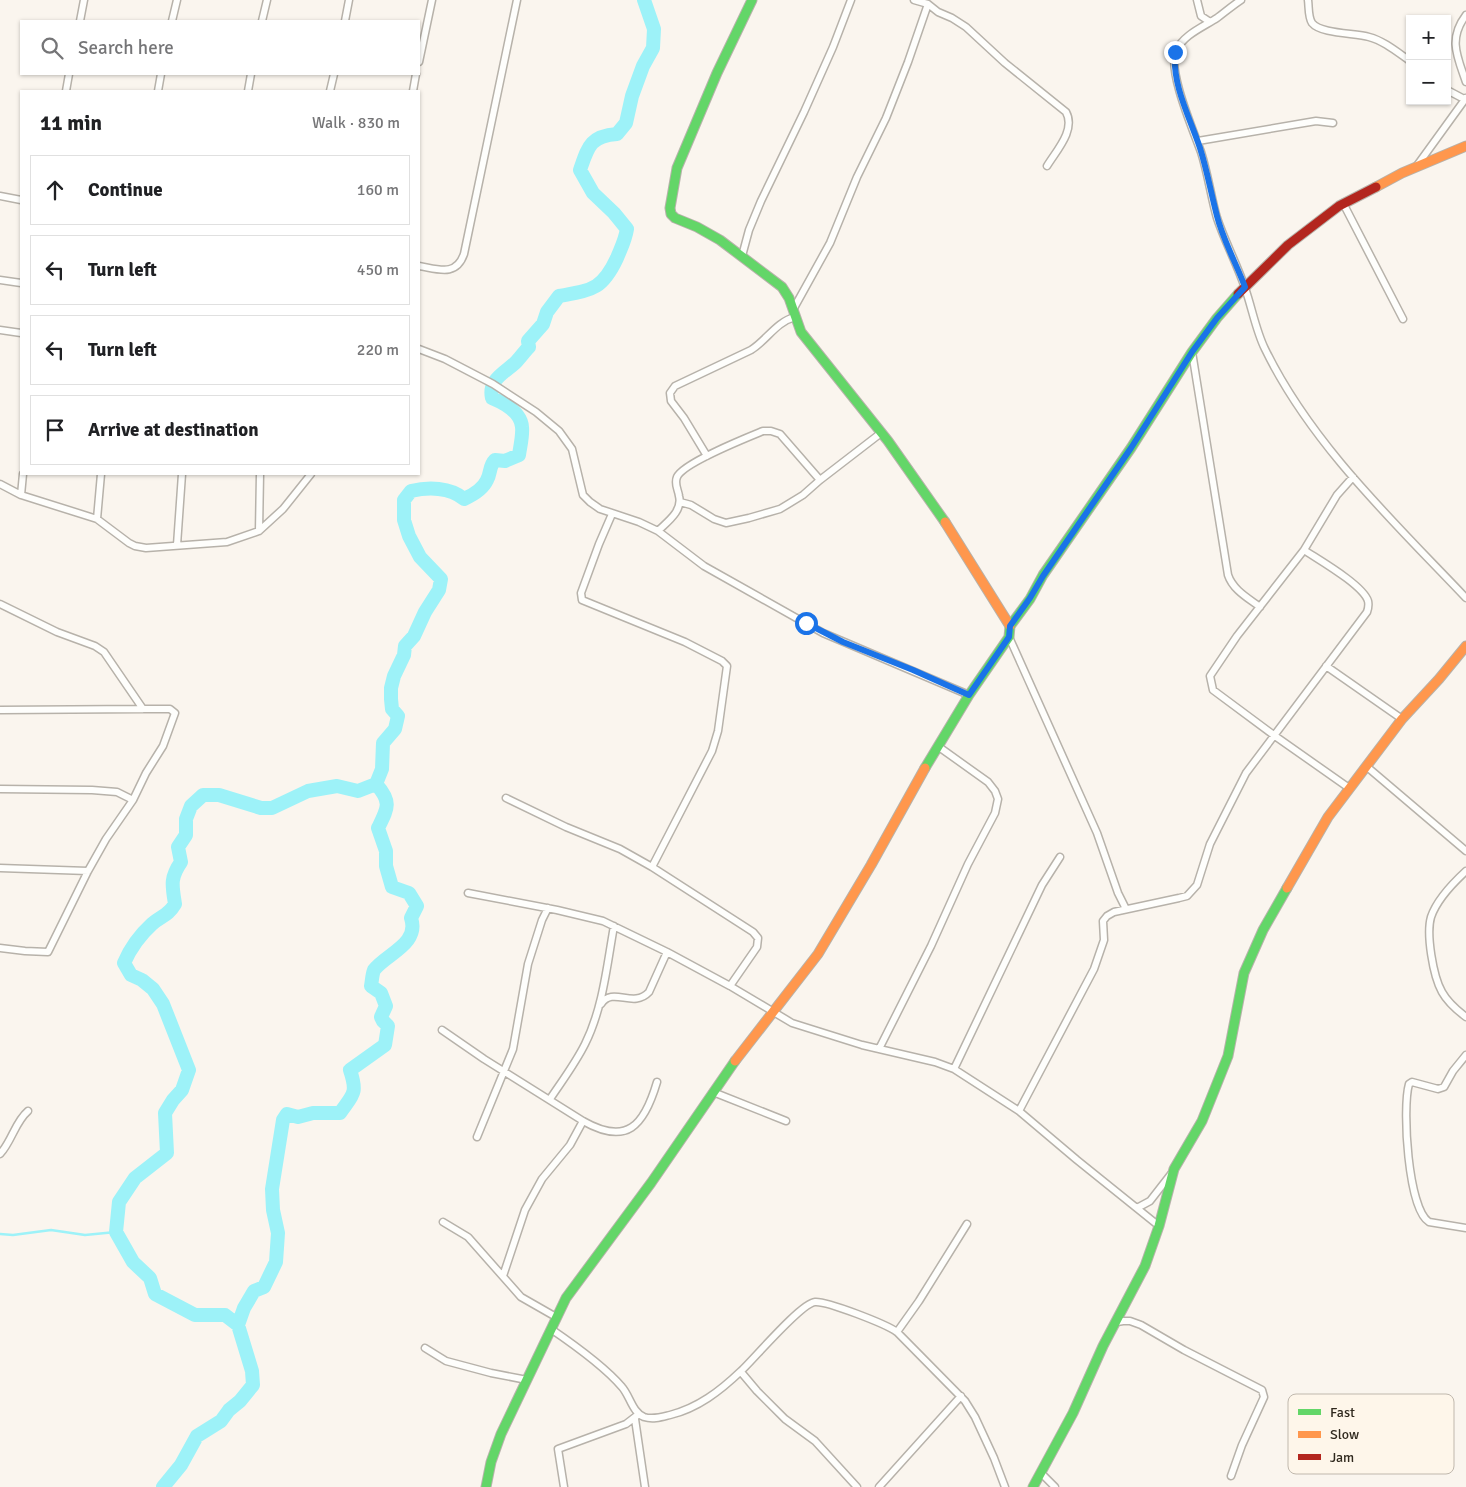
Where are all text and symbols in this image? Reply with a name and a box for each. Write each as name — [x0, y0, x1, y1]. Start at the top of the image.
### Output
map controls — [1406, 15, 1451, 105]
button: + — [1406, 15, 1451, 60]
search box — [20, 20, 420, 75]
icon: search — [38, 34, 66, 62]
text: Search here — [78, 36, 174, 60]
route end — [1164, 41, 1187, 64]
button: − — [1406, 60, 1451, 105]
text: 11 min — [40, 110, 102, 136]
text: Walk · 830 m — [312, 113, 400, 133]
icon: ahead — [41, 176, 69, 204]
text: Continue — [88, 178, 163, 202]
text: 160 m — [357, 180, 399, 200]
icon: left — [41, 256, 69, 284]
text: Turn left — [88, 258, 157, 282]
text: 450 m — [357, 260, 399, 280]
icon: left — [41, 336, 69, 364]
text: Turn left — [88, 338, 157, 362]
text: 220 m — [357, 340, 399, 360]
icon: arrive — [41, 416, 69, 444]
text: Arrive at destination — [88, 418, 259, 442]
route start — [795, 612, 818, 635]
legend — [1288, 1394, 1454, 1474]
text: Fast — [1330, 1404, 1355, 1421]
text: Slow — [1330, 1426, 1359, 1443]
text: Jam — [1330, 1449, 1354, 1466]

